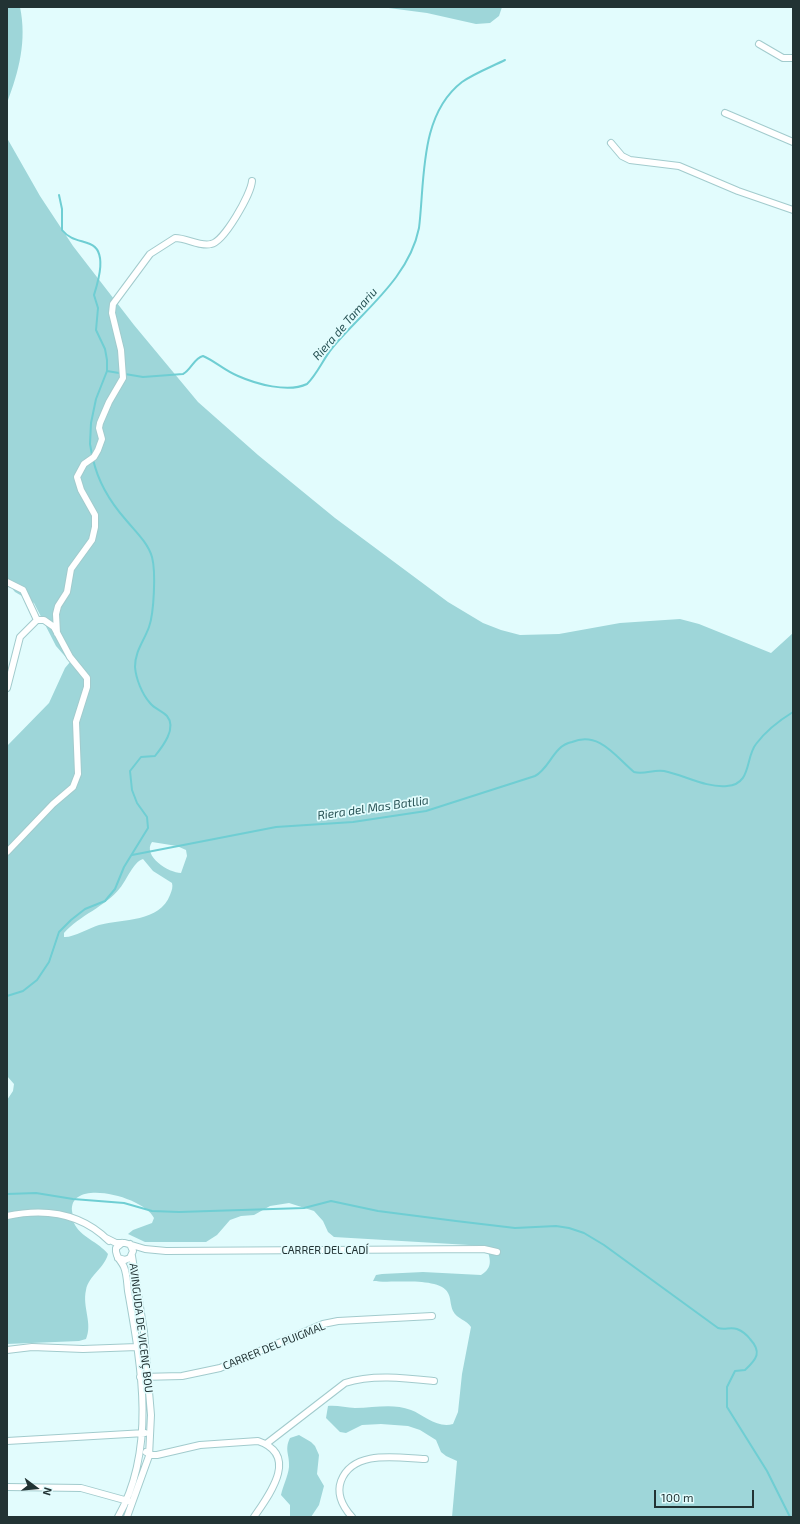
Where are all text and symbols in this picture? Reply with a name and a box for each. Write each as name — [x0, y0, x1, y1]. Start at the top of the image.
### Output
water label: Riera de Tamariu — [310, 285, 380, 363]
water label: Riera del Mas Batllia — [316, 793, 430, 823]
street label: CARRER DEL CADÍ — [282, 1243, 368, 1257]
street label: AVINGUDA DE VICENÇ BOU — [126, 1262, 156, 1394]
street label: CARRER DEL PUIGMAL — [221, 1319, 327, 1373]
north arrow — [16, 1468, 56, 1508]
scale bar — [656, 1482, 756, 1508]
text: N — [41, 1486, 55, 1497]
text: 100 m — [661, 1490, 693, 1504]

